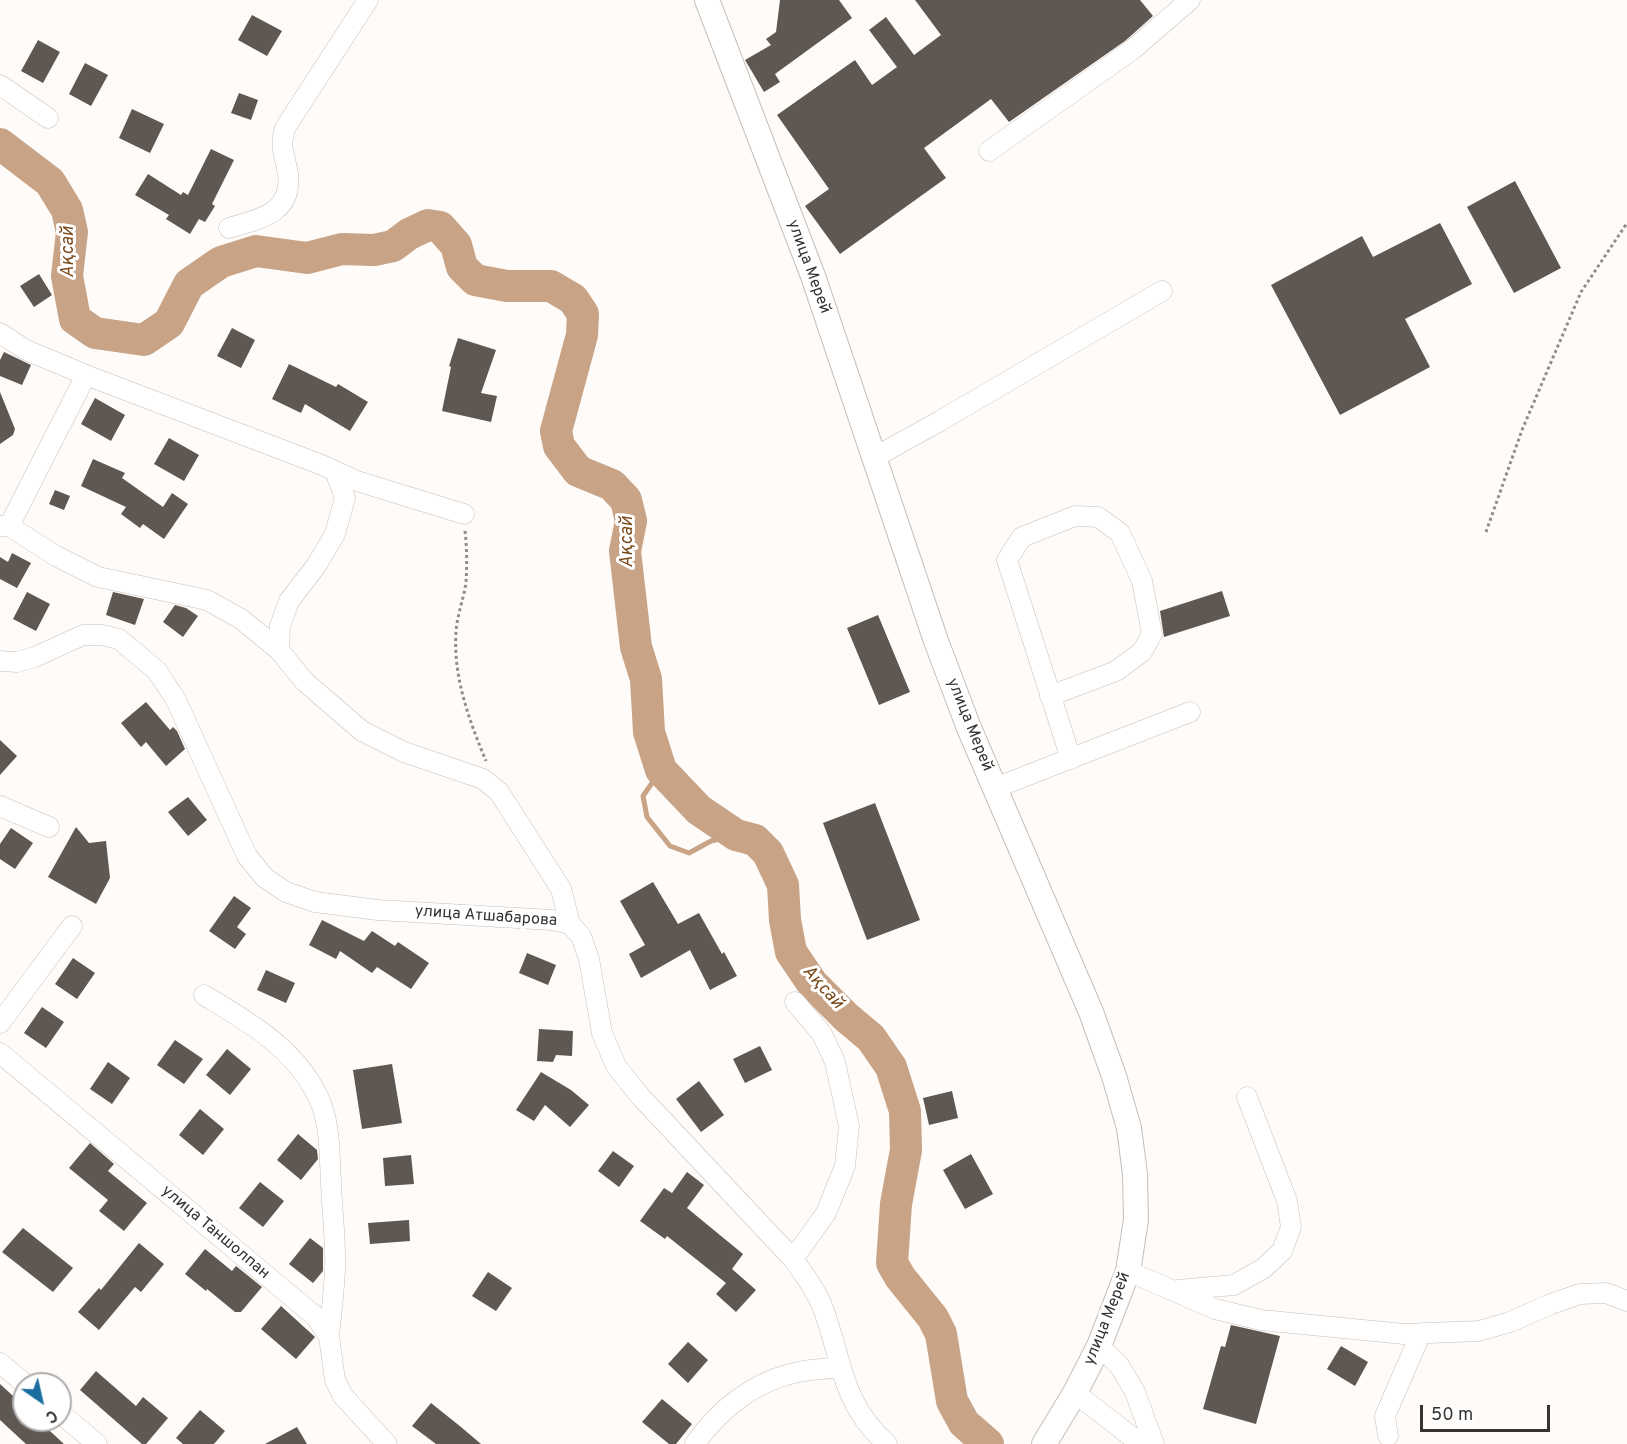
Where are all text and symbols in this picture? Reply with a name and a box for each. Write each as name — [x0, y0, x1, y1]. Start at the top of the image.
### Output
street label: улица Мерей — [782, 217, 834, 317]
water label: Ақсай — [58, 226, 80, 278]
water label: Ақсай — [617, 516, 639, 568]
street label: улица Мерей — [942, 676, 996, 774]
street label: улица Атшабарова — [414, 902, 558, 932]
water label: Ақсай — [797, 962, 847, 1014]
street label: улица Таншолпан — [157, 1182, 273, 1284]
street label: улица Мерей — [1081, 1270, 1135, 1368]
north arrow — [12, 1372, 72, 1432]
scale bar — [1423, 1393, 1554, 1431]
text: С — [41, 1404, 61, 1426]
text: 50 m — [1431, 1404, 1473, 1427]

